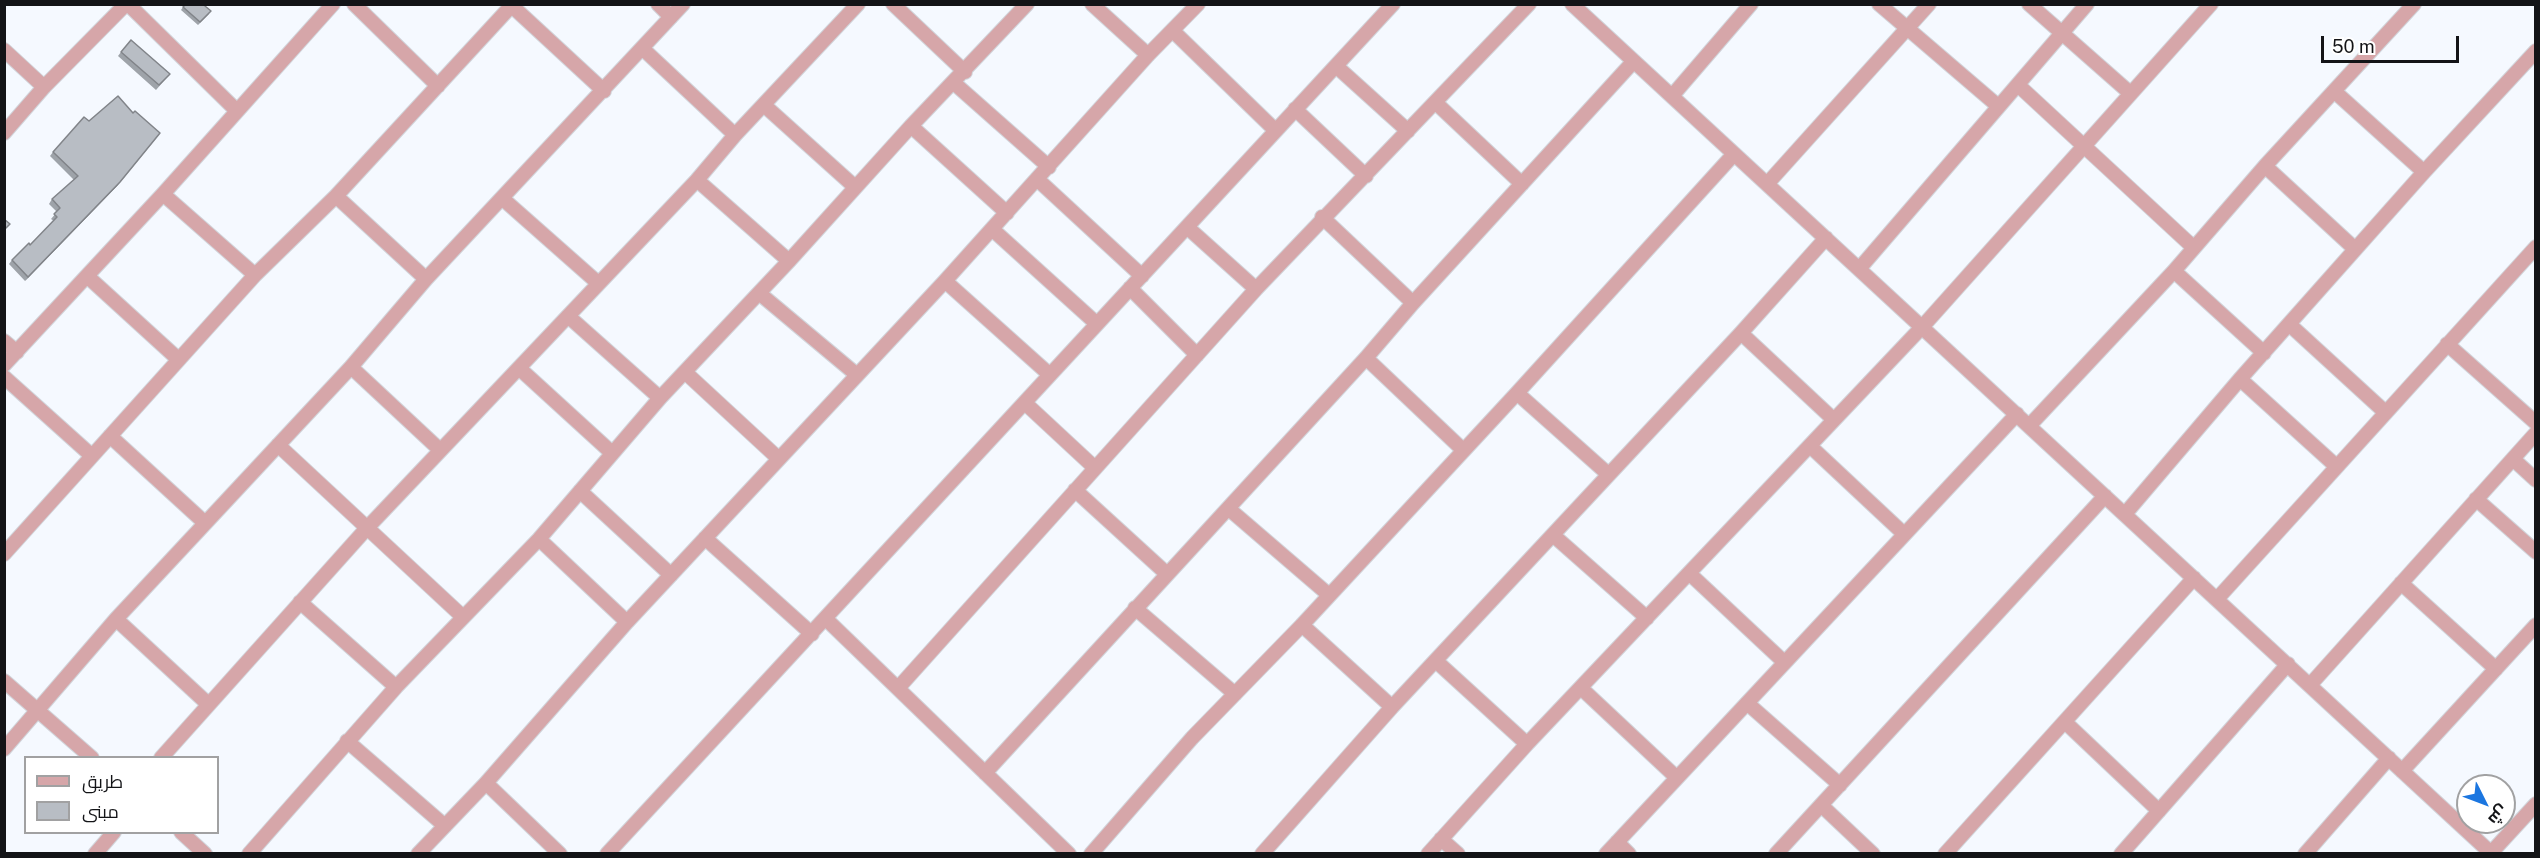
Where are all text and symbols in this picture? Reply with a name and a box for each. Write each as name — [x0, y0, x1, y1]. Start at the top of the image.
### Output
scale bar — [2324, 24, 2462, 62]
text: 50 m — [2332, 36, 2375, 57]
legend — [24, 756, 219, 834]
text: طريق — [82, 771, 123, 792]
north arrow — [2456, 774, 2516, 834]
text: مبنى — [82, 801, 119, 822]
text: ش — [2484, 801, 2512, 829]

